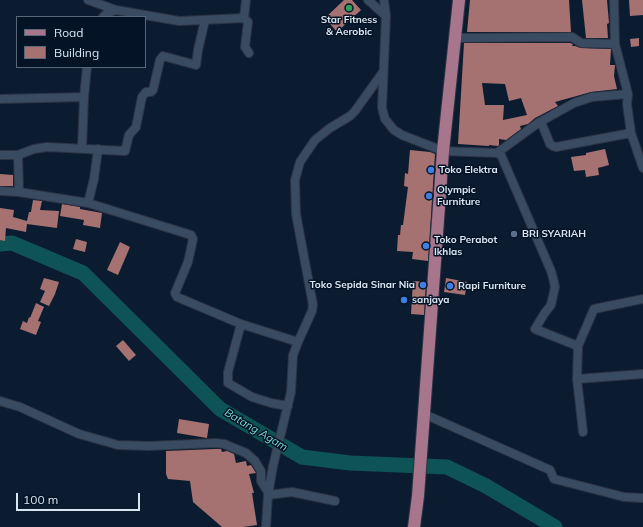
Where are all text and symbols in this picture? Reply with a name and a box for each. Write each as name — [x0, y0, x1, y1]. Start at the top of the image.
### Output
marker: Star Fitness & Aerobic — [344, 3, 354, 13]
place label: Star Fitness & Aerobic — [321, 14, 377, 38]
legend — [16, 16, 146, 68]
text: Road — [54, 25, 83, 40]
text: Building — [54, 45, 99, 60]
place label: Toko Elektra — [439, 164, 498, 176]
marker: Toko Elektra — [426, 165, 436, 175]
place label: Olympic Furniture — [437, 184, 480, 208]
marker: Olympic Furniture — [424, 191, 434, 201]
place label: BRI SYARIAH — [522, 228, 586, 240]
marker: BRI SYARIAH — [509, 229, 519, 239]
place label: Toko Perabot Ikhlas — [434, 234, 497, 258]
marker: Toko Perabot Ikhlas — [421, 241, 431, 251]
place label: Toko Sepida Sinar Nia — [309, 279, 415, 291]
marker: Toko Sepida Sinar Nia — [418, 280, 428, 290]
place label: Rapi Furniture — [458, 280, 526, 292]
marker: Rapi Furniture — [445, 281, 455, 291]
place label: sanjaya — [412, 294, 450, 306]
marker: sanjaya — [399, 295, 409, 305]
water label: Batang Agam — [222, 406, 290, 454]
scale bar — [18, 485, 142, 511]
text: 100 m — [23, 492, 58, 507]

